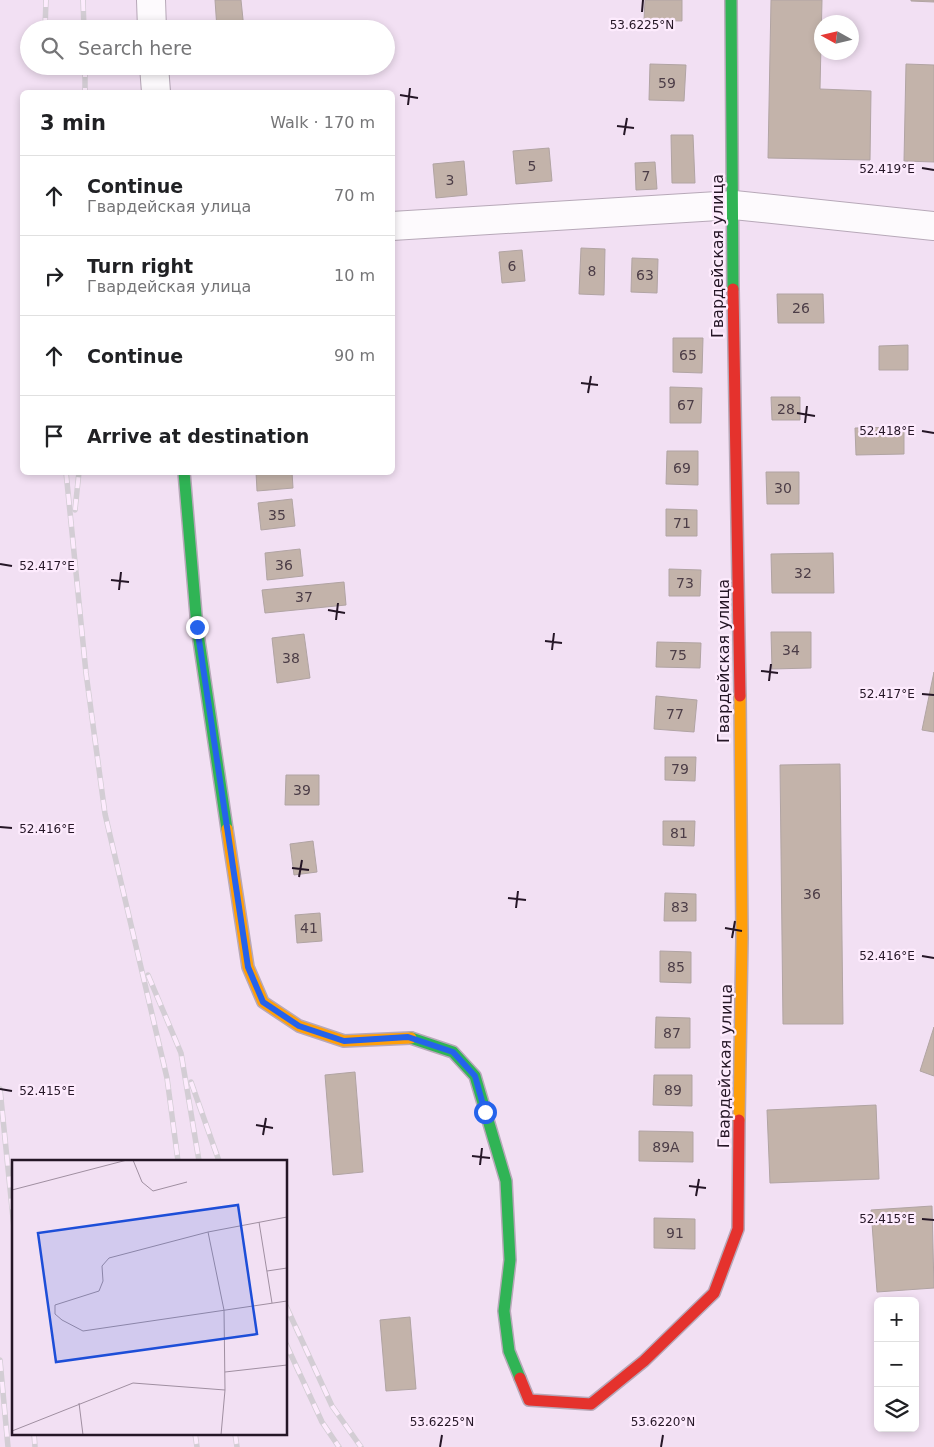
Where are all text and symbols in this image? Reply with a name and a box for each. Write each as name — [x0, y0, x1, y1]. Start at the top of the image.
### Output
north arrow — [814, 15, 859, 60]
text: 53.6225°N — [610, 18, 674, 32]
search box — [20, 20, 395, 75]
icon: search — [38, 34, 66, 62]
text: Search here — [78, 37, 192, 59]
house number: 59 — [658, 75, 676, 91]
text: 3 min — [40, 111, 106, 135]
text: Walk · 170 m — [270, 113, 375, 132]
house number: 5 — [528, 158, 536, 174]
text: 52.419°E — [859, 162, 915, 176]
house number: 7 — [642, 168, 650, 184]
house number: 3 — [446, 172, 454, 188]
street label: Гвардейская улица — [708, 174, 727, 338]
text: Continue — [87, 175, 183, 197]
icon: ahead — [40, 182, 68, 210]
text: 70 m — [334, 186, 375, 205]
text: Гвардейская улица — [87, 197, 251, 216]
text: Turn right — [87, 255, 193, 277]
house number: 6 — [508, 258, 517, 274]
icon: right — [40, 262, 68, 290]
house number: 8 — [588, 263, 596, 279]
text: 10 m — [334, 266, 375, 285]
house number: 63 — [636, 267, 654, 283]
text: Гвардейская улица — [87, 277, 251, 296]
house number: 26 — [792, 300, 810, 316]
icon: ahead — [40, 342, 68, 370]
text: Continue — [87, 345, 183, 367]
text: 90 m — [334, 346, 375, 365]
house number: 65 — [679, 347, 697, 363]
house number: 67 — [677, 397, 695, 413]
house number: 28 — [777, 401, 795, 417]
icon: arrive — [40, 422, 68, 450]
text: 52.418°E — [859, 424, 915, 438]
text: Arrive at destination — [87, 425, 309, 447]
house number: 69 — [673, 460, 691, 476]
house number: 30 — [774, 480, 792, 496]
house number: 35 — [268, 507, 286, 523]
house number: 71 — [673, 515, 691, 531]
house number: 36 — [275, 557, 293, 573]
text: 52.417°E — [19, 559, 75, 573]
house number: 32 — [794, 565, 812, 581]
house number: 73 — [676, 575, 694, 591]
street label: Гвардейская улица — [714, 579, 733, 743]
house number: 37 — [295, 589, 313, 605]
route end — [186, 616, 209, 639]
house number: 34 — [782, 642, 800, 658]
house number: 75 — [669, 647, 687, 663]
house number: 38 — [282, 650, 300, 666]
text: 52.417°E — [859, 687, 915, 701]
house number: 77 — [666, 706, 684, 722]
house number: 79 — [671, 761, 689, 777]
house number: 39 — [293, 782, 311, 798]
text: 52.416°E — [19, 822, 75, 836]
house number: 81 — [670, 825, 688, 841]
house number: 36 — [803, 886, 821, 902]
house number: 83 — [671, 899, 689, 915]
house number: 41 — [300, 920, 318, 936]
text: 52.416°E — [859, 949, 915, 963]
house number: 85 — [667, 959, 685, 975]
street label: Гвардейская улица — [714, 984, 736, 1148]
house number: 87 — [663, 1025, 681, 1041]
house number: 89 — [664, 1082, 682, 1098]
text: 52.415°E — [19, 1084, 75, 1098]
route start — [474, 1101, 497, 1124]
house number: 89А — [652, 1139, 680, 1155]
inset map — [12, 1160, 288, 1434]
text: 52.415°E — [859, 1212, 915, 1226]
house number: 91 — [666, 1225, 684, 1241]
map controls — [874, 1297, 919, 1432]
button: + — [874, 1297, 919, 1342]
button: − — [874, 1342, 919, 1387]
button: layers — [874, 1387, 919, 1432]
text: 53.6225°N — [410, 1415, 474, 1429]
text: 53.6220°N — [631, 1415, 695, 1429]

